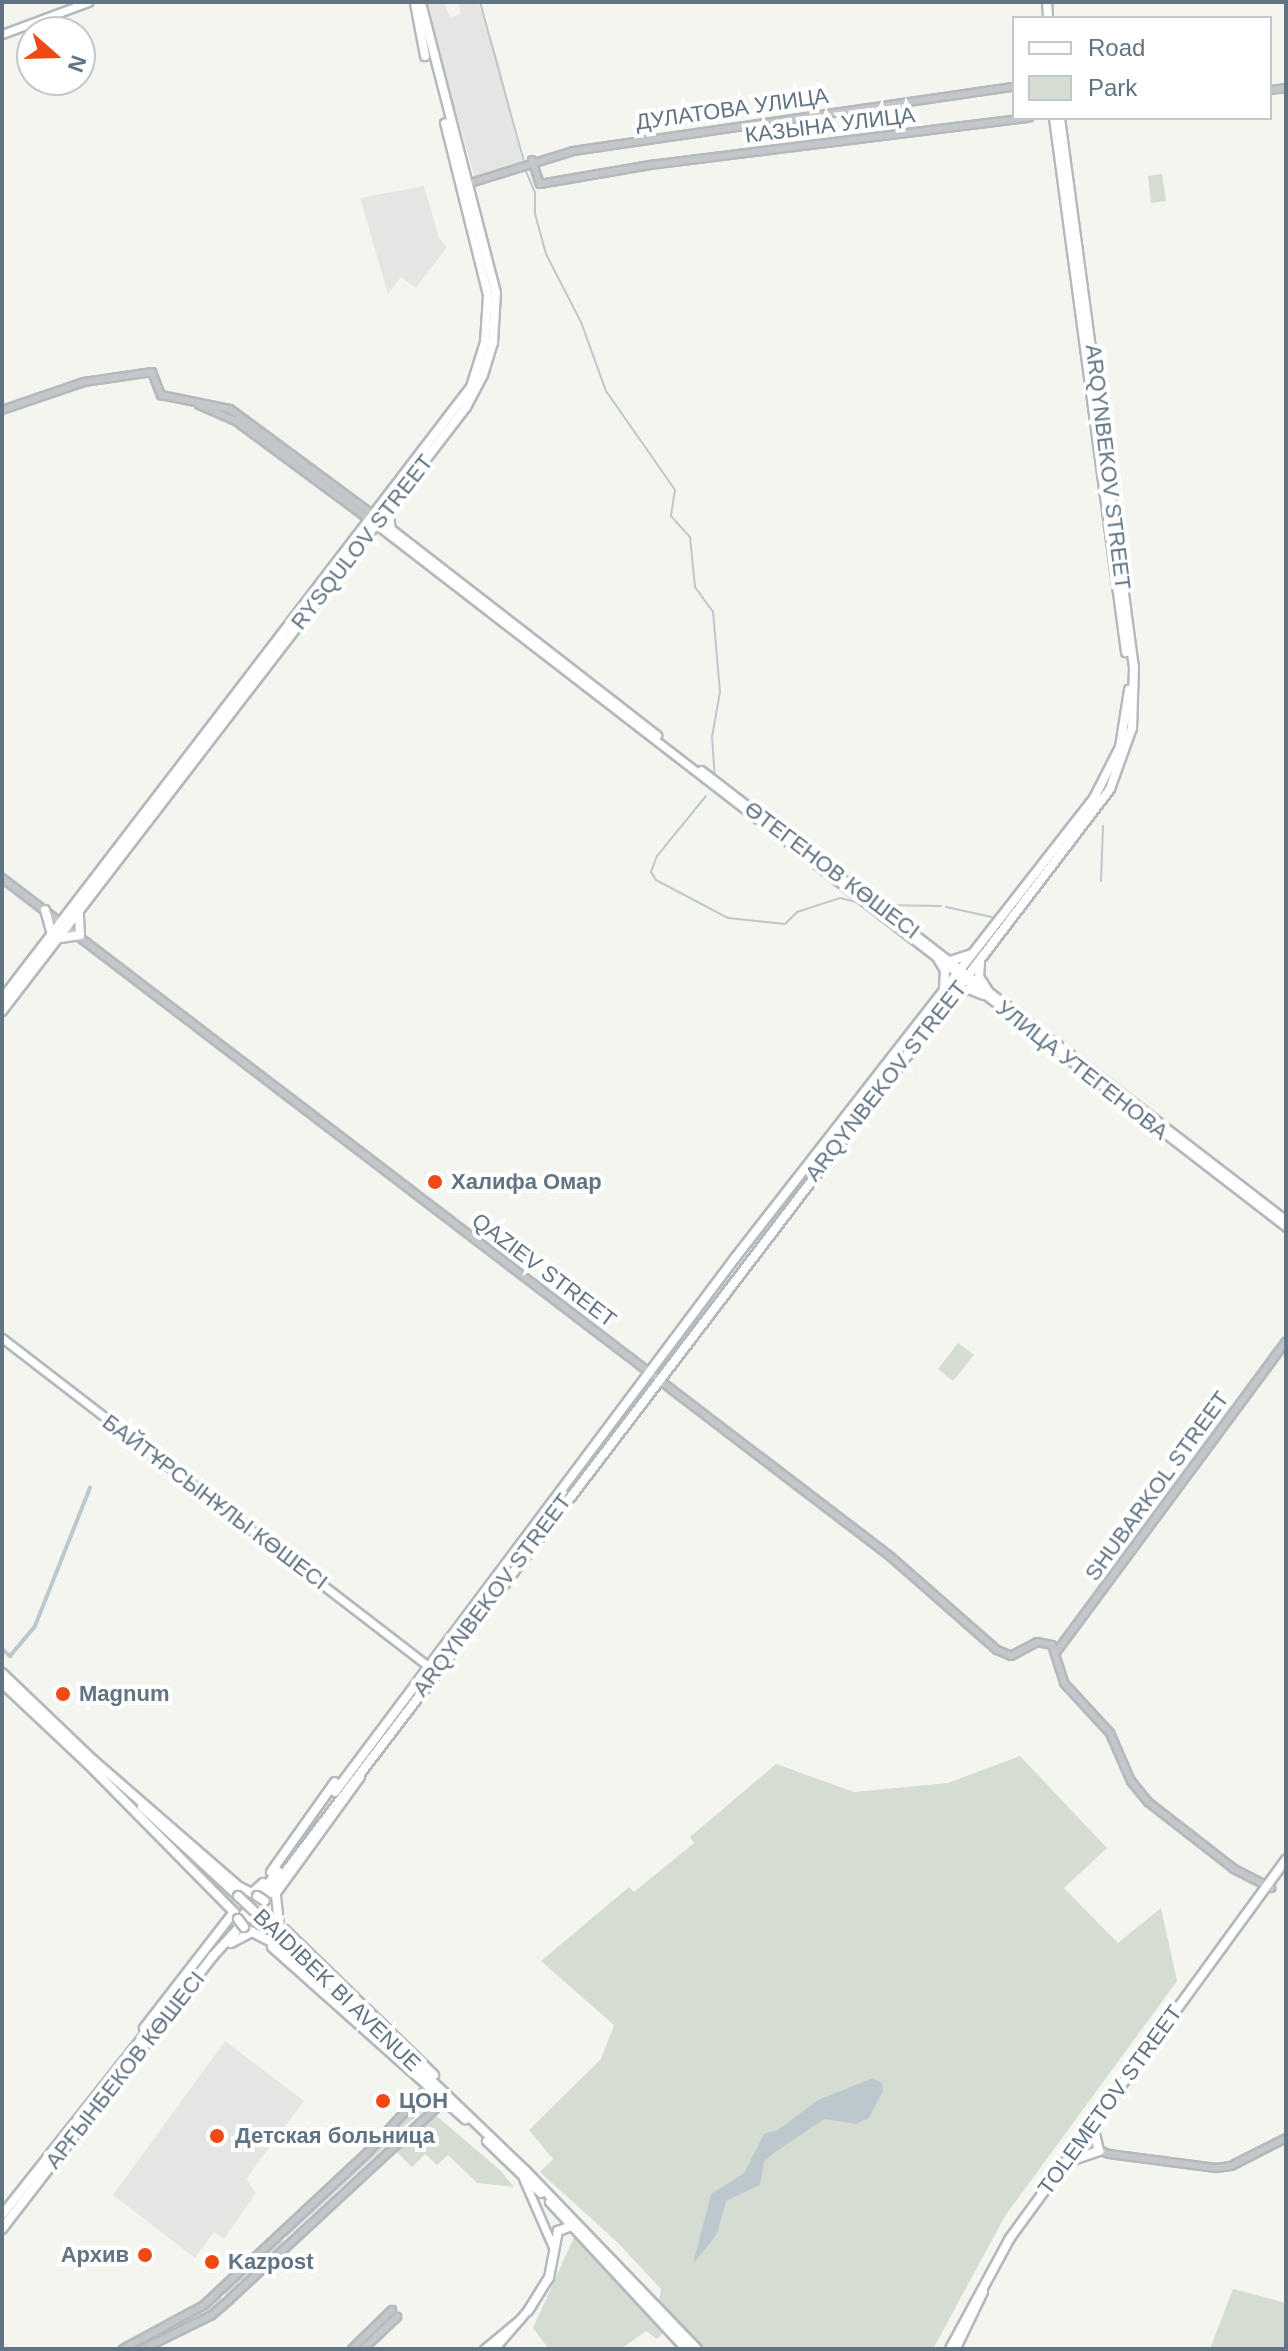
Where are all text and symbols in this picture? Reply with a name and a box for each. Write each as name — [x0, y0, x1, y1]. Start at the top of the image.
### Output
north arrow — [16, 16, 96, 96]
legend — [1012, 16, 1272, 120]
text: Road — [1088, 34, 1145, 61]
text: N — [63, 52, 92, 75]
text: Park — [1088, 74, 1137, 101]
street label: ДУЛАТОВА УЛИЦА — [634, 82, 830, 136]
street label: КАЗЫНА УЛИЦА — [743, 101, 917, 149]
street label: ARQYNBEKOV STREET — [1080, 343, 1136, 591]
street label: RYSQULOV STREET — [285, 449, 439, 635]
street label: ӨТЕГЕНОВ КӨШЕСІ — [739, 796, 925, 944]
street label: ARQYNBEKOV STREET — [800, 976, 972, 1186]
street label: УЛИЦА УТЕГЕНОВА — [991, 995, 1173, 1145]
place label: Халифа Омар — [451, 1169, 602, 1195]
marker: Халифа Омар — [426, 1173, 444, 1191]
street label: QAZIEV STREET — [467, 1207, 621, 1333]
street label: SHUBARKOL STREET — [1079, 1386, 1235, 1586]
street label: БАЙТҰРСЫНҰЛЫ КӨШЕСІ — [97, 1409, 333, 1595]
street label: ARQYNBEKOV STREET — [407, 1488, 577, 1702]
place label: Magnum — [79, 1681, 169, 1707]
marker: Magnum — [54, 1685, 72, 1703]
street label: BAIDIBEK BI AVENUE — [248, 1903, 426, 2077]
street label: АРҒЫНБЕКОВ КӨШЕСІ — [40, 1966, 210, 2174]
street label: TOLEMETOV STREET — [1032, 2000, 1188, 2200]
place label: ЦОН — [399, 2088, 448, 2114]
marker: ЦОН — [374, 2092, 392, 2110]
place label: Детская больница — [235, 2123, 435, 2149]
marker: Детская больница — [206, 2125, 228, 2147]
place label: Архив — [61, 2242, 129, 2268]
marker: Архив — [136, 2246, 154, 2264]
place label: Kazpost — [228, 2249, 314, 2275]
marker: Kazpost — [203, 2253, 221, 2271]

